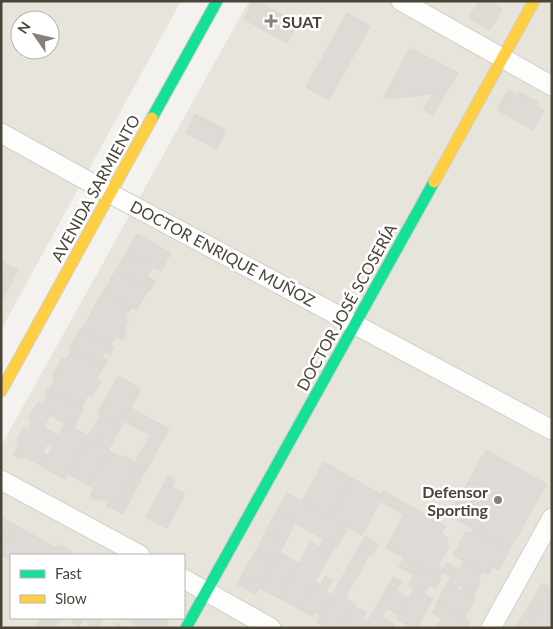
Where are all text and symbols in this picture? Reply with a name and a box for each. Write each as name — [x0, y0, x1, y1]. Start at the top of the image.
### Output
north arrow — [10, 10, 60, 60]
place label: SUAT — [282, 12, 322, 31]
marker: SUAT — [264, 14, 278, 28]
text: N — [14, 18, 34, 37]
street label: AVENIDA SARMIENTO — [47, 111, 143, 265]
street label: DOCTOR ENRIQUE MUÑOZ — [127, 196, 319, 310]
street label: DOCTOR JOSÉ SCOSERÍA — [292, 220, 400, 394]
place label: Defensor Sporting — [422, 482, 489, 519]
marker: Defensor Sporting — [492, 494, 504, 506]
legend — [10, 554, 185, 619]
text: Fast — [55, 564, 82, 582]
text: Slow — [55, 589, 87, 607]

